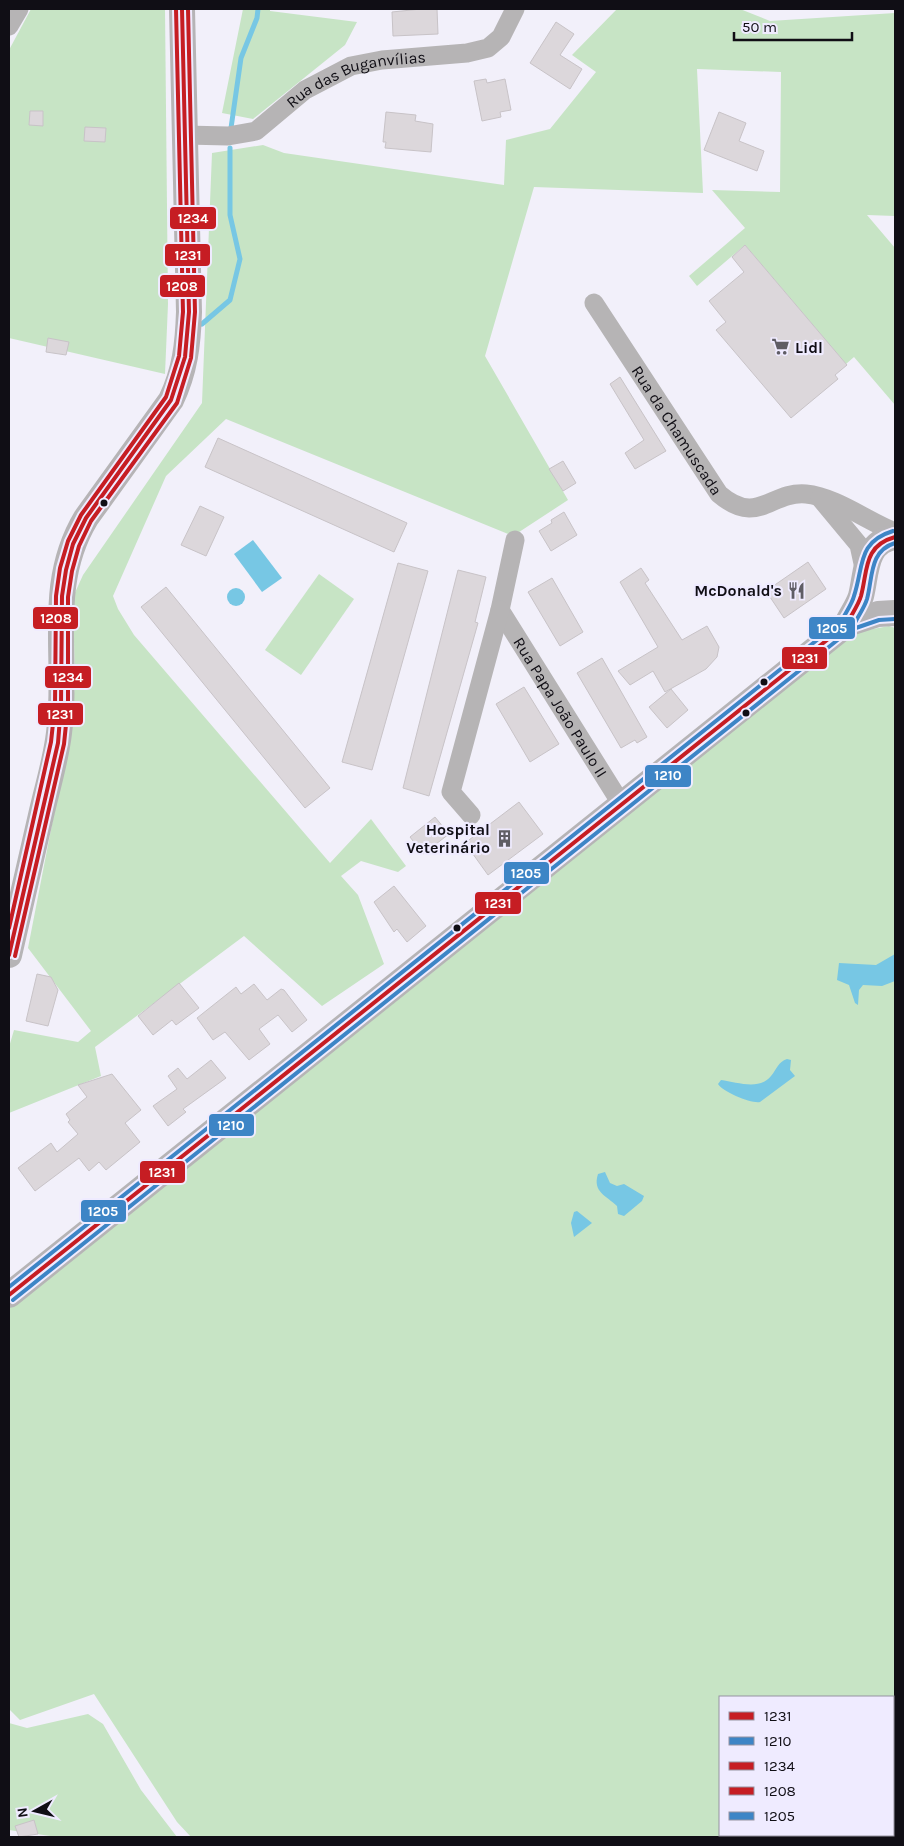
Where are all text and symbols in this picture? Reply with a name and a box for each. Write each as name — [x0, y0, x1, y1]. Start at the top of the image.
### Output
scale bar — [734, 10, 852, 42]
text: 50 m — [742, 18, 777, 36]
street label: Rua das Buganvílias — [282, 47, 426, 112]
line badge: 1234 — [169, 206, 217, 230]
text: 1234 — [178, 210, 209, 227]
line badge: 1231 — [164, 243, 211, 267]
text: 1231 — [174, 247, 202, 264]
line badge: 1208 — [159, 274, 206, 298]
text: 1208 — [166, 278, 198, 295]
supermarket icon: Lidl — [771, 337, 791, 357]
place label: Lidl — [795, 338, 823, 357]
street label: Rua da Chamuscada — [628, 362, 726, 499]
unlabelled marker — [99, 498, 109, 508]
restaurant icon: McDonald's — [786, 580, 806, 600]
place label: McDonald's — [694, 581, 782, 600]
line badge: 1208 — [32, 606, 79, 630]
text: 1208 — [40, 610, 72, 627]
line badge: 1205 — [808, 616, 856, 640]
text: 1205 — [817, 620, 847, 637]
street label: Rua Papa João Paulo II — [509, 634, 611, 781]
line badge: 1231 — [781, 646, 828, 670]
text: 1231 — [791, 650, 819, 667]
line badge: 1234 — [44, 665, 92, 689]
text: 1234 — [53, 669, 84, 686]
unlabelled marker — [759, 677, 769, 687]
line badge: 1231 — [37, 702, 84, 726]
text: 1231 — [46, 706, 74, 723]
unlabelled marker — [741, 708, 751, 718]
line badge: 1210 — [644, 764, 692, 788]
text: 1210 — [654, 767, 682, 784]
place label: Hospital Veterinário — [406, 820, 490, 857]
building icon: Hospital Veterinário — [494, 828, 514, 848]
line badge: 1205 — [503, 861, 550, 885]
text: 1205 — [511, 865, 541, 882]
line badge: 1231 — [474, 891, 522, 915]
text: 1231 — [484, 895, 512, 912]
unlabelled marker — [452, 923, 462, 933]
line badge: 1210 — [208, 1113, 255, 1137]
text: 1210 — [217, 1117, 245, 1134]
line badge: 1231 — [139, 1160, 186, 1184]
text: 1231 — [148, 1164, 176, 1181]
line badge: 1205 — [80, 1199, 127, 1223]
text: 1205 — [88, 1203, 118, 1220]
legend — [719, 1696, 894, 1836]
text: 1231 — [764, 1707, 791, 1725]
text: 1210 — [764, 1732, 792, 1750]
text: 1234 — [764, 1757, 796, 1775]
text: 1208 — [764, 1782, 796, 1800]
north arrow — [10, 1786, 60, 1836]
text: N — [14, 1807, 32, 1819]
text: 1205 — [764, 1807, 795, 1825]

